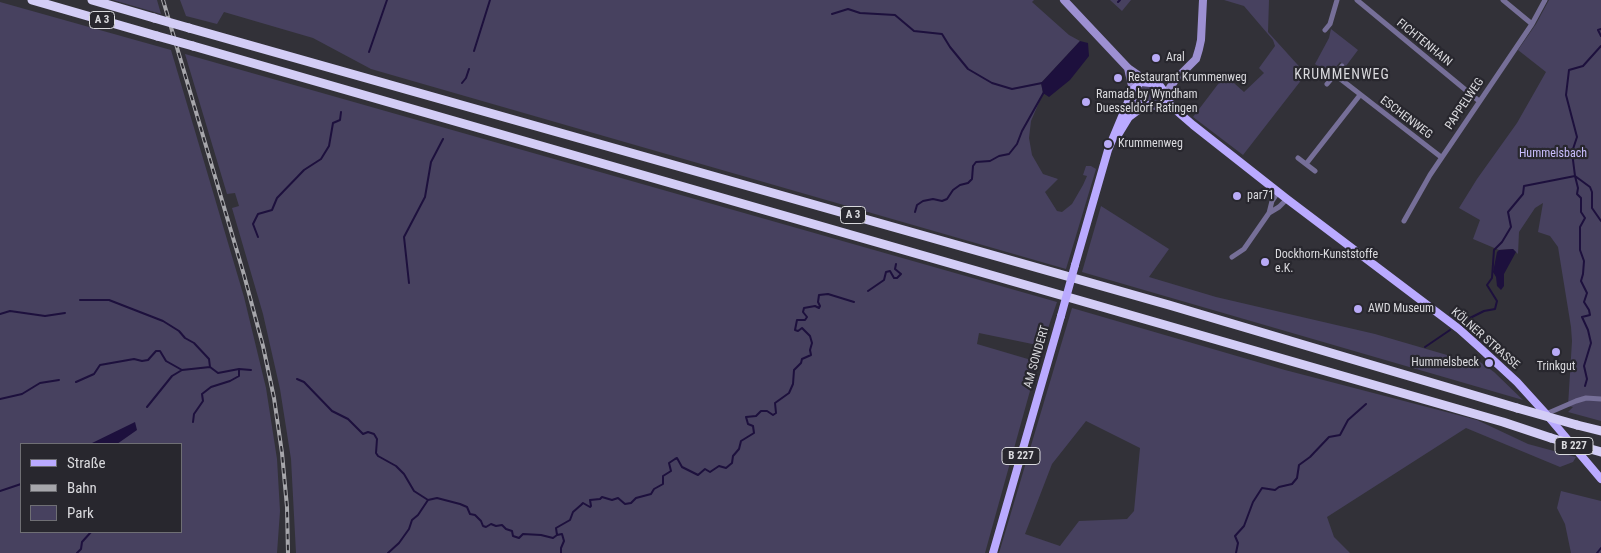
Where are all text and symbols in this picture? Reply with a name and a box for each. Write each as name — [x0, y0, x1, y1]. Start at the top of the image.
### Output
road number: A 3 — [90, 12, 114, 28]
street label: FICHTENHAIN — [1393, 16, 1455, 70]
place label: Aral — [1166, 51, 1185, 65]
marker: Aral — [1150, 52, 1162, 64]
district label: KRUMMENWEG — [1293, 67, 1391, 83]
place label: Restaurant Krummenweg — [1128, 71, 1247, 85]
marker: Restaurant Krummenweg — [1112, 72, 1124, 84]
street label: PAPPELWEG — [1443, 75, 1487, 133]
place label: Ramada by Wyndham Duesseldorf Ratingen — [1096, 88, 1197, 116]
street label: ESCHENWEG — [1377, 94, 1435, 142]
marker: Ramada by Wyndham Duesseldorf Ratingen — [1080, 96, 1092, 108]
place label: Krummenweg — [1118, 137, 1183, 151]
marker: Krummenweg — [1102, 138, 1114, 150]
park label: Hummelsbach — [1519, 147, 1587, 161]
place label: par71 — [1247, 189, 1274, 203]
marker: par71 — [1231, 190, 1243, 202]
road number: A 3 — [840, 206, 866, 224]
place label: Dockhorn-Kunststoffe e.K. — [1275, 248, 1378, 276]
marker: Dockhorn-Kunststoffe e.K. — [1259, 256, 1271, 268]
place label: AWD Museum — [1368, 302, 1434, 316]
marker: AWD Museum — [1352, 303, 1364, 315]
street label: KÖLNER STRASSE — [1448, 305, 1522, 373]
street label: AM SONDERT — [1021, 324, 1053, 390]
marker: Trinkgut — [1550, 346, 1562, 358]
place label: Hummelsbeck — [1411, 356, 1479, 370]
marker: Hummelsbeck — [1483, 357, 1495, 369]
place label: Trinkgut — [1537, 360, 1575, 374]
road number: B 227 — [1555, 438, 1593, 454]
legend — [20, 443, 182, 533]
road number: B 227 — [1002, 448, 1040, 464]
text: Straße — [67, 454, 106, 472]
text: Bahn — [67, 479, 97, 497]
text: Park — [67, 504, 94, 522]

